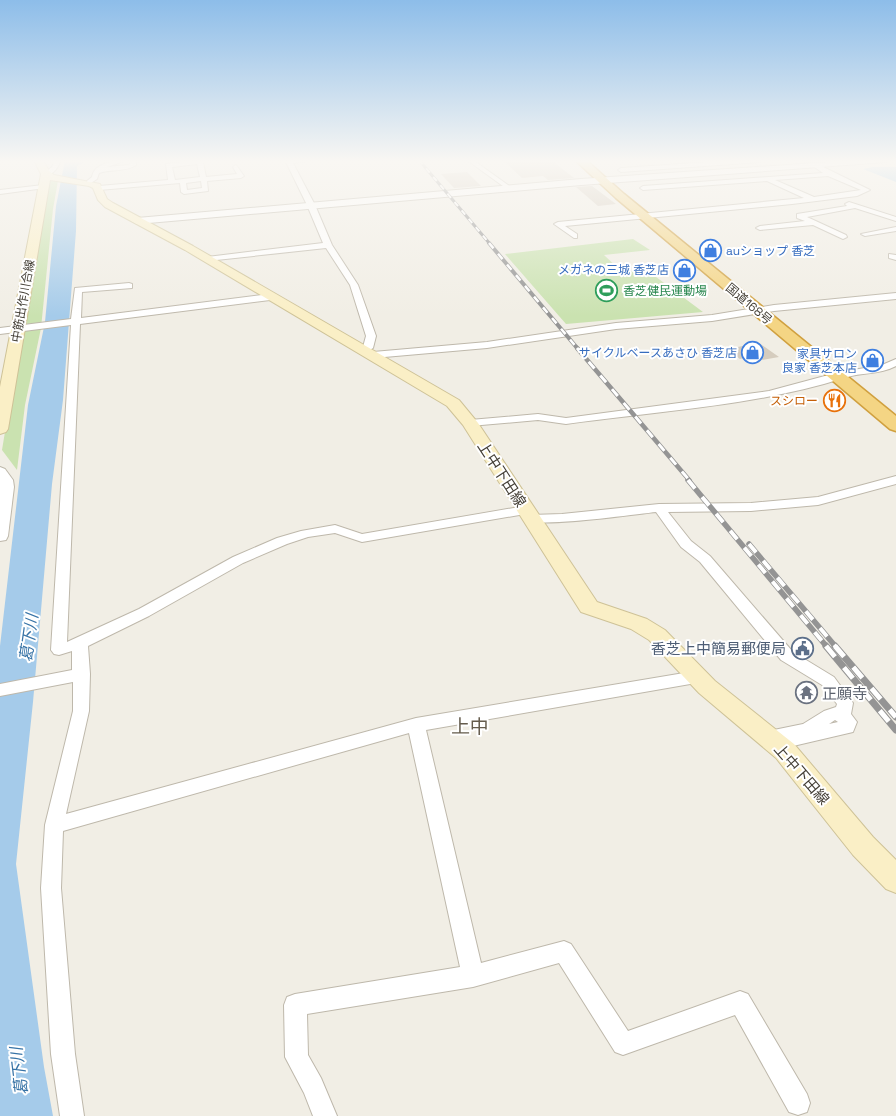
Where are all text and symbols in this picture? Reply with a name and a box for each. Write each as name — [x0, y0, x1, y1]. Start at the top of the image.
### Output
shop icon: auショップ 香芝 — [698, 239, 722, 263]
place label: auショップ 香芝 — [726, 243, 815, 259]
street label: 中筋出作川合線 — [8, 258, 38, 344]
shop icon: メガネの三城 香芝店 — [673, 258, 697, 282]
place label: メガネの三城 香芝店 — [558, 262, 669, 278]
sports icon: 香芝健民運動場 — [595, 279, 619, 303]
street label: 国道168号 — [722, 280, 776, 328]
place label: 香芝健民運動場 — [623, 283, 707, 299]
shop icon: サイクルベースあさひ 香芝店 — [741, 341, 765, 365]
place label: サイクルベースあさひ 香芝店 — [579, 345, 737, 361]
place label: 家具サロン 良家 香芝本店 — [782, 346, 857, 376]
shop icon: 家具サロン 良家 香芝本店 — [861, 349, 885, 373]
restaurant icon: スシロー — [822, 389, 846, 413]
place label: スシロー — [770, 393, 818, 409]
street label: 上中下田線 — [474, 437, 530, 511]
water label: 葛下川 — [15, 611, 43, 663]
public building icon: 香芝上中簡易郵便局 — [790, 636, 814, 660]
place label: 香芝上中簡易郵便局 — [651, 639, 786, 658]
temple icon: 正願寺 — [794, 681, 818, 705]
place label: 正願寺 — [822, 684, 867, 703]
district label: 上中 — [451, 714, 489, 739]
street label: 上中下田線 — [770, 739, 834, 809]
water label: 葛下川 — [5, 1044, 32, 1096]

